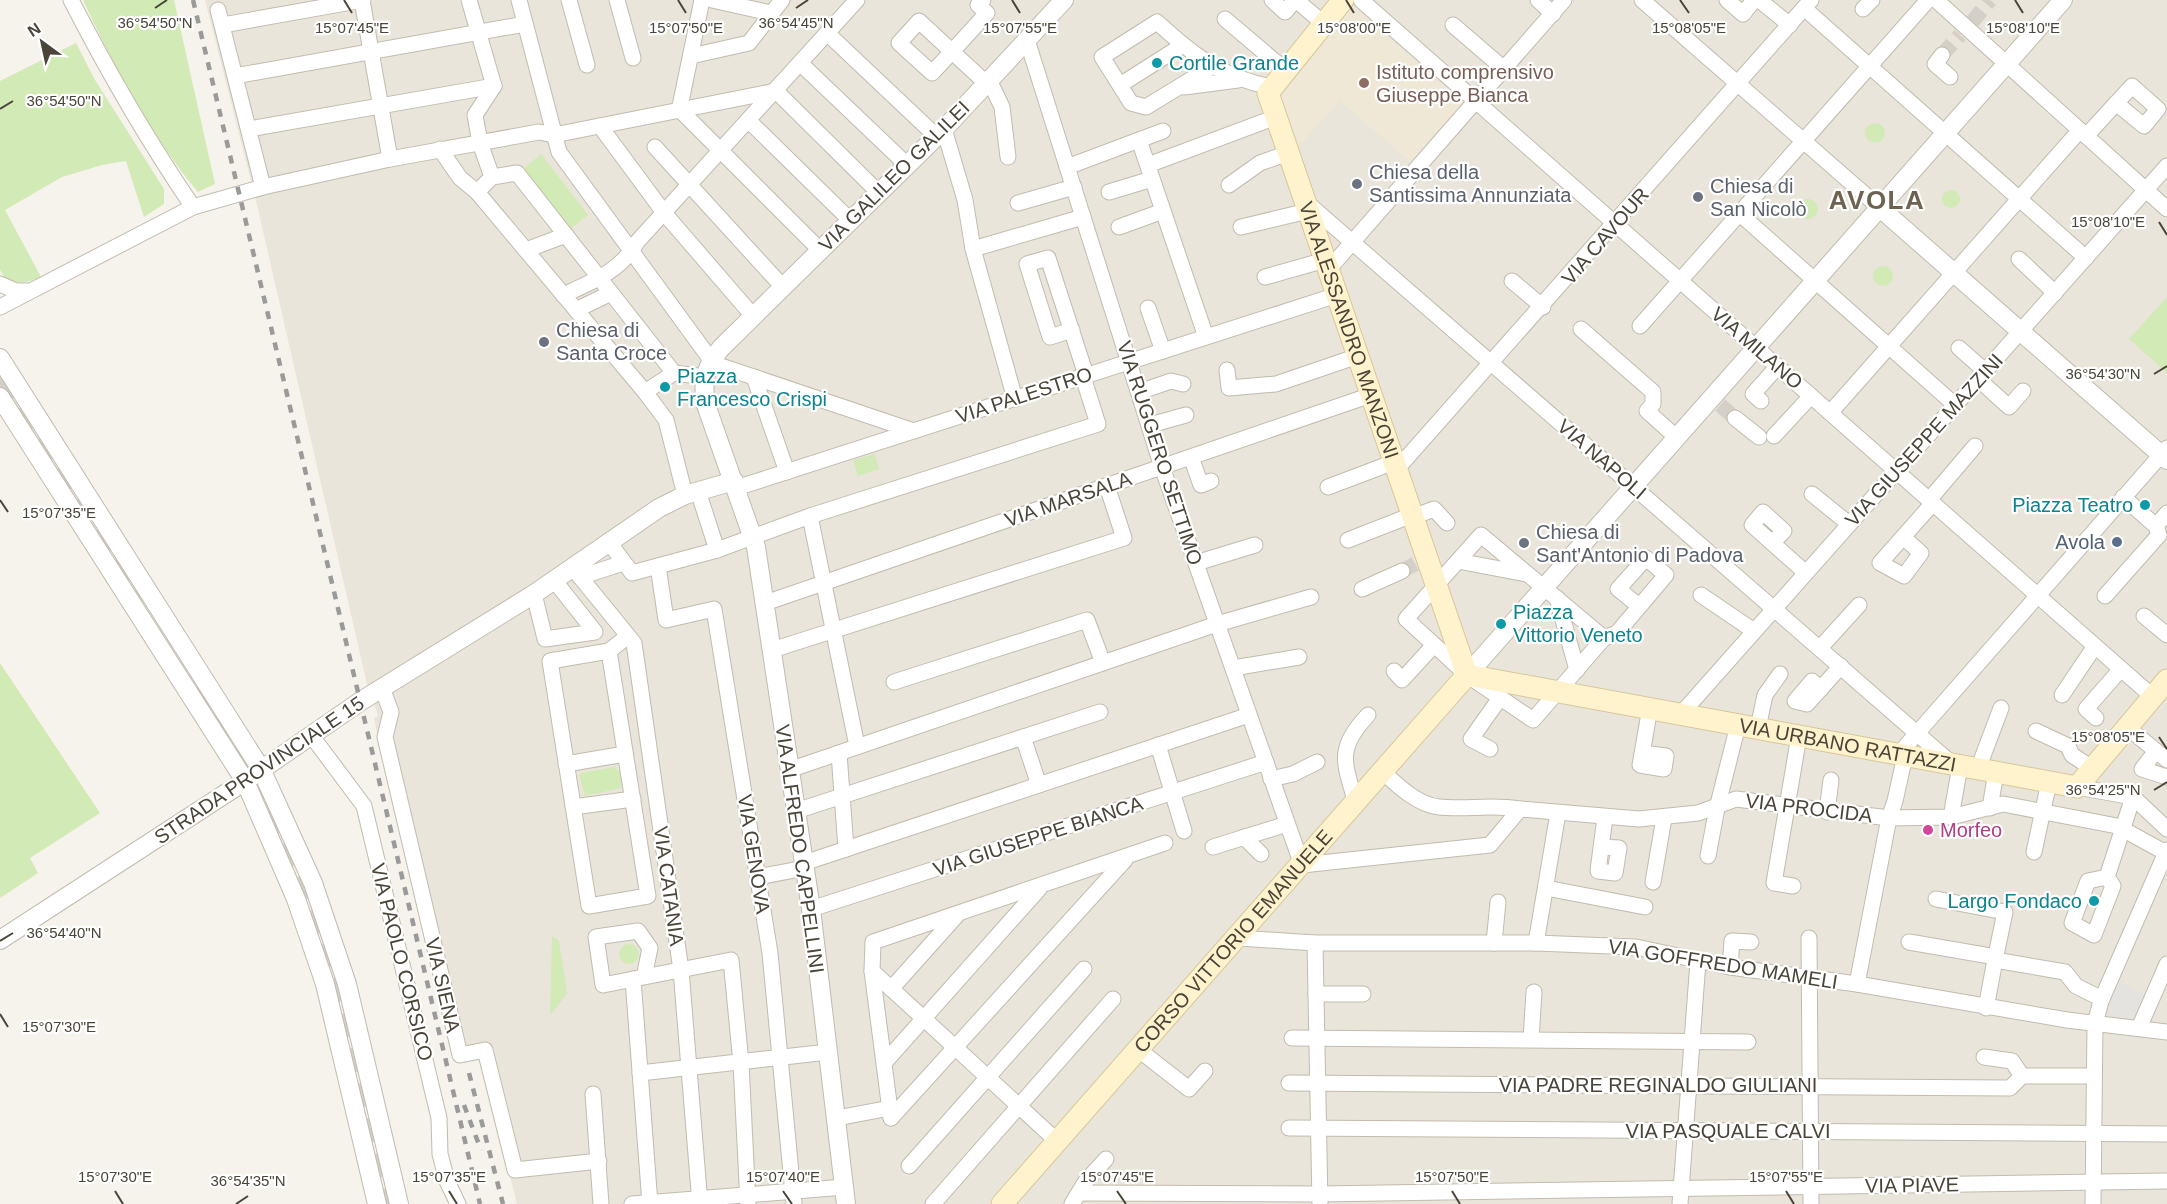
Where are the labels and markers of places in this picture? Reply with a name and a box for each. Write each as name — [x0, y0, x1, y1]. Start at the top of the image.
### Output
place label: Cortile Grande — [1169, 52, 1299, 74]
marker: Cortile Grande — [1150, 56, 1164, 70]
place label: Istituto comprensivo Giuseppe Bianca — [1376, 61, 1554, 106]
marker: Istituto comprensivo Giuseppe Bianca — [1357, 76, 1371, 90]
place label: Chiesa della Santissima Annunziata — [1369, 161, 1572, 206]
place label: Chiesa di San Nicolò — [1710, 175, 1807, 220]
marker: Chiesa della Santissima Annunziata — [1350, 177, 1364, 191]
marker: Chiesa di San Nicolò — [1691, 190, 1705, 204]
place label: Chiesa di Santa Croce — [556, 319, 667, 364]
marker: Chiesa di Santa Croce — [537, 335, 551, 349]
place label: Piazza Francesco Crispi — [677, 365, 827, 410]
marker: Piazza Francesco Crispi — [658, 380, 672, 394]
place label: Piazza Teatro — [2012, 494, 2133, 516]
marker: Piazza Teatro — [2138, 498, 2152, 512]
place label: Chiesa di Sant'Antonio di Padova — [1536, 521, 1744, 566]
place label: Avola — [2055, 531, 2106, 553]
marker: Avola — [2110, 535, 2124, 549]
marker: Chiesa di Sant'Antonio di Padova — [1517, 536, 1531, 550]
place label: Piazza Vittorio Veneto — [1513, 601, 1643, 646]
marker: Piazza Vittorio Veneto — [1494, 617, 1508, 631]
place label: Morfeo — [1940, 819, 2002, 841]
marker: Morfeo — [1921, 823, 1935, 837]
place label: Largo Fondaco — [1947, 890, 2082, 912]
marker: Largo Fondaco — [2087, 894, 2101, 908]

